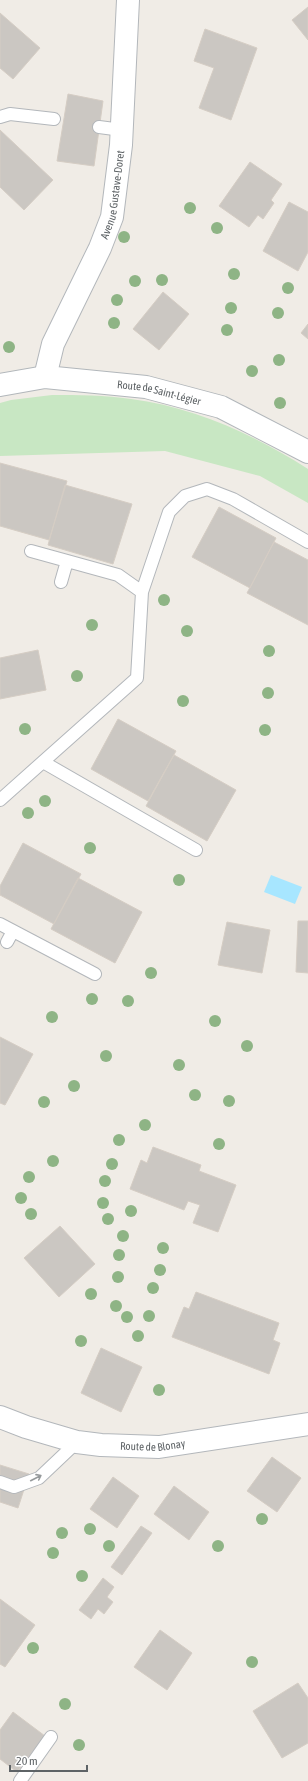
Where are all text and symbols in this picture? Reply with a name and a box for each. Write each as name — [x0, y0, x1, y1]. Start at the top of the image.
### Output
street label: Avenue Gustave-Doret — [98, 150, 126, 241]
street label: Route de Saint-Légier — [117, 378, 203, 408]
street label: Route de Blonay — [120, 1437, 187, 1453]
one-way arrow — [30, 1474, 42, 1481]
scale bar — [10, 1747, 87, 1773]
text: 20 m — [16, 1754, 38, 1768]

